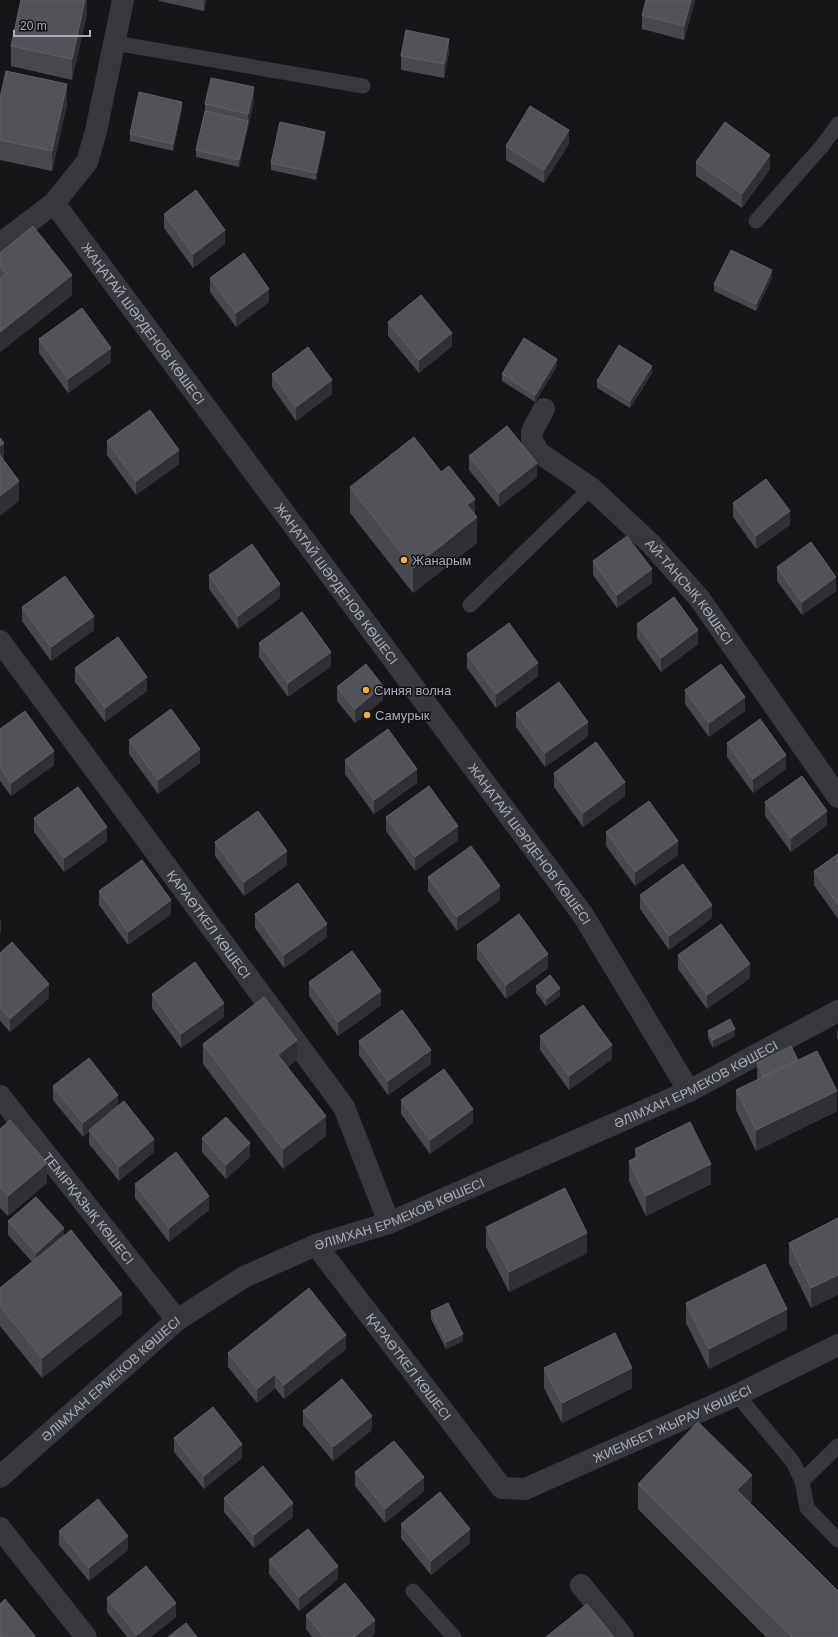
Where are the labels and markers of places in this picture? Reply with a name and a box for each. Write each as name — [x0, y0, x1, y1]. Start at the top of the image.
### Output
place label: Жанарым — [412, 553, 471, 568]
marker: Жанарым — [399, 555, 409, 565]
place label: Синяя волна — [374, 683, 452, 698]
marker: Синяя волна — [361, 685, 371, 695]
place label: Самурык — [375, 708, 430, 723]
marker: Самурык — [362, 710, 372, 720]

